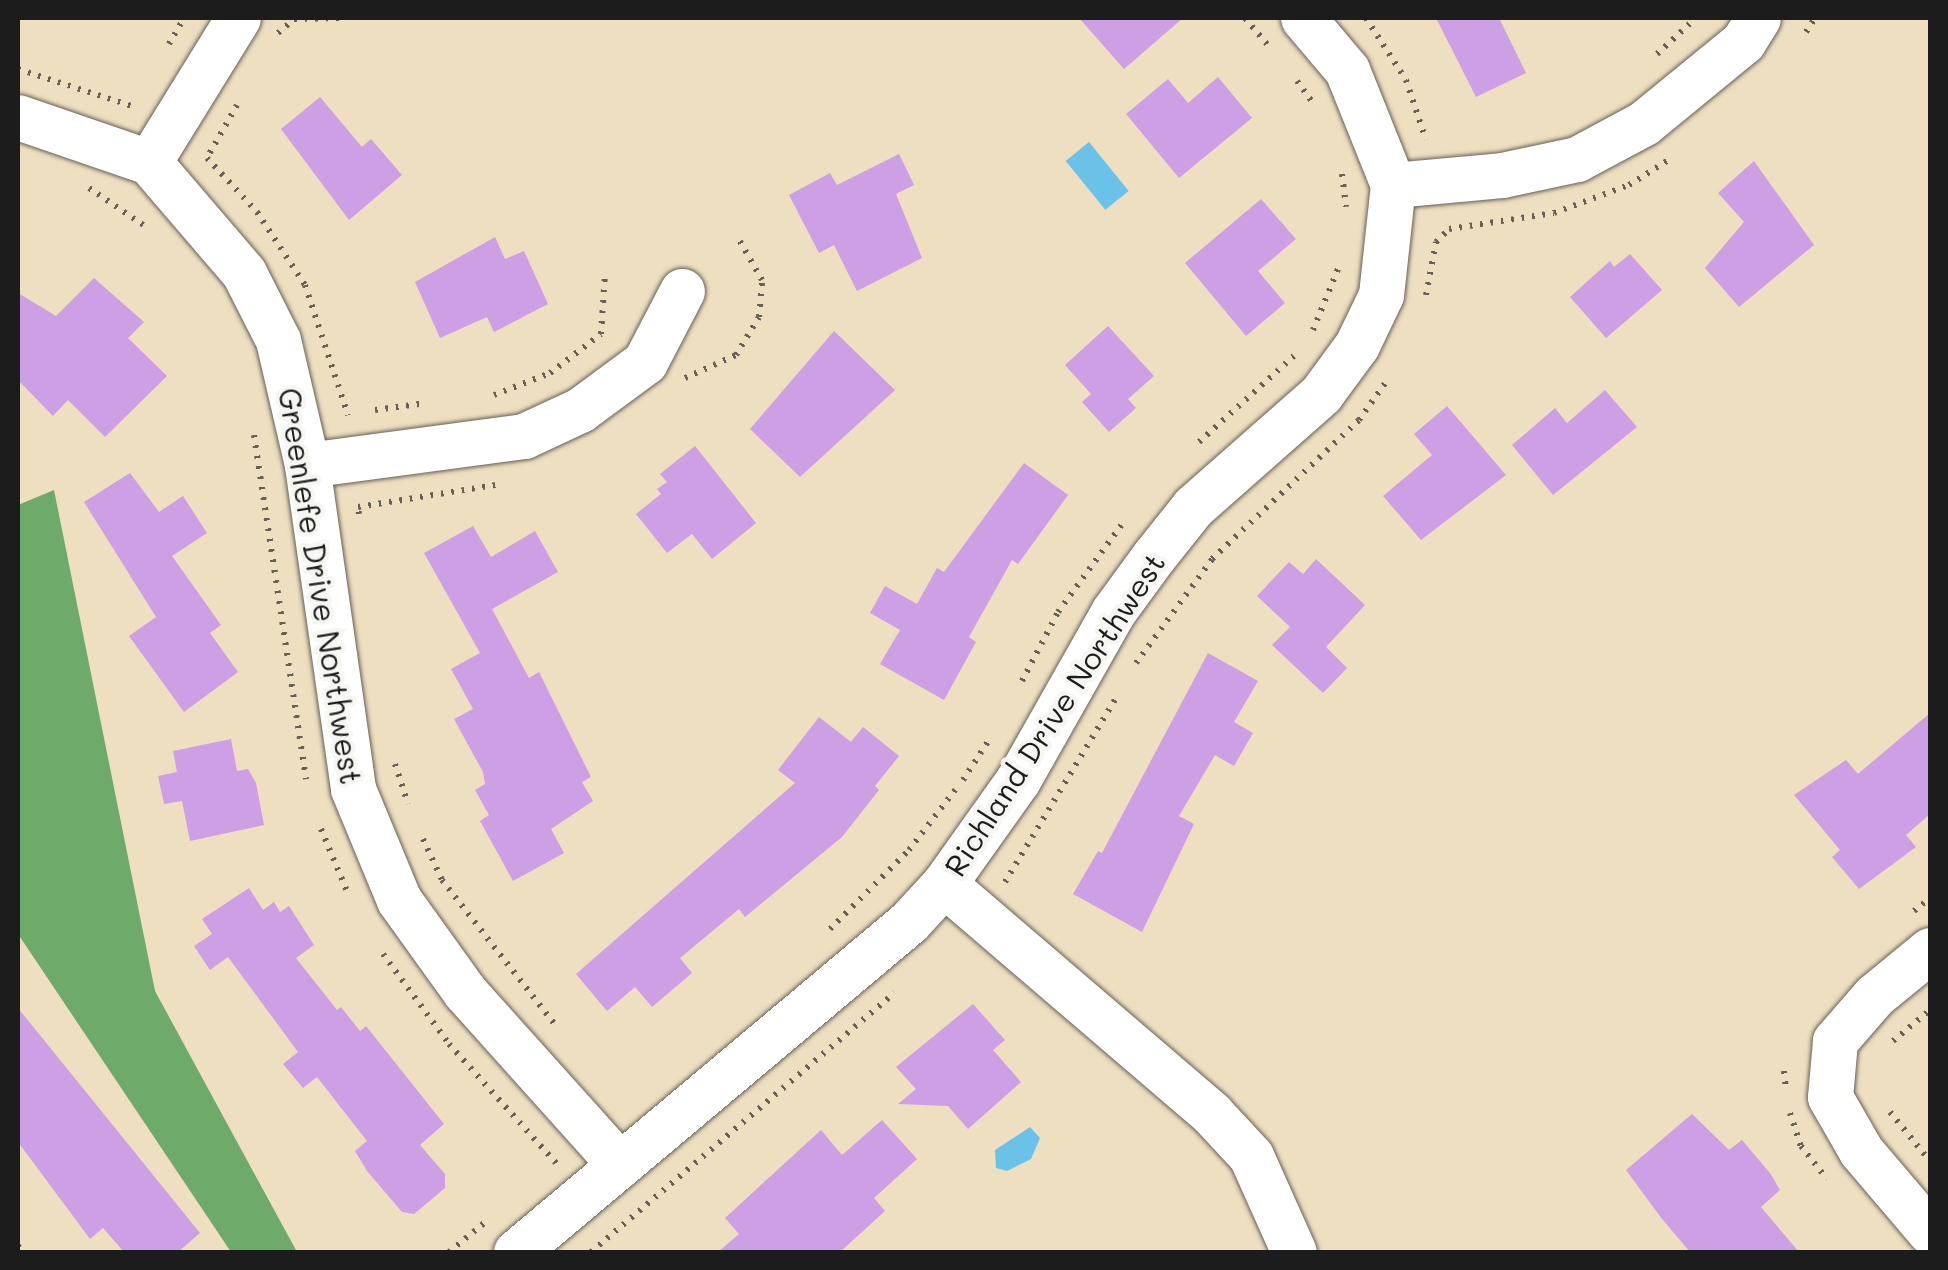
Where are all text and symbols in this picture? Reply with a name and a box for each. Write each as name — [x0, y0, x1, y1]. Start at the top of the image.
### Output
street label: Greenlefe Drive Northwest — [272, 385, 370, 787]
street label: Richland Drive Northwest — [936, 546, 1172, 882]

